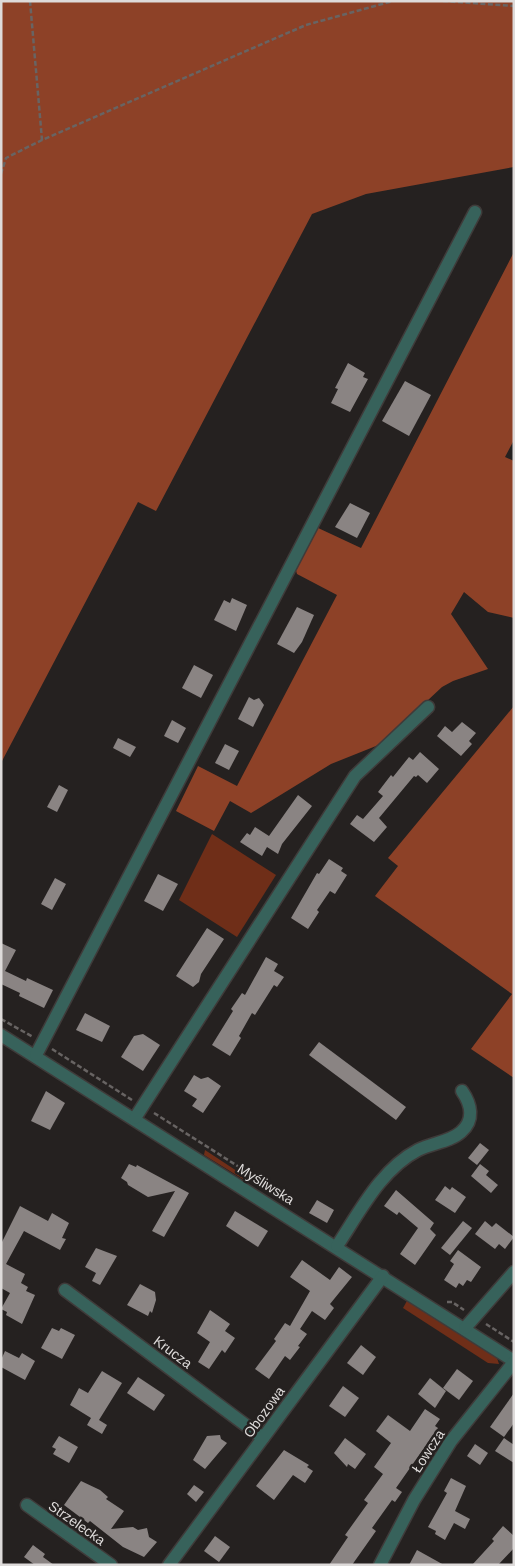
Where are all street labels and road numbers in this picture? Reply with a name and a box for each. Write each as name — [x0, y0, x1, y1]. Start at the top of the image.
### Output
street label: Myśliwska — [235, 1160, 297, 1208]
street label: Krucza — [151, 1332, 195, 1372]
street label: Obozowa — [240, 1383, 288, 1441]
street label: Łowcza — [408, 1427, 448, 1475]
street label: Strzelecka — [46, 1498, 109, 1548]

